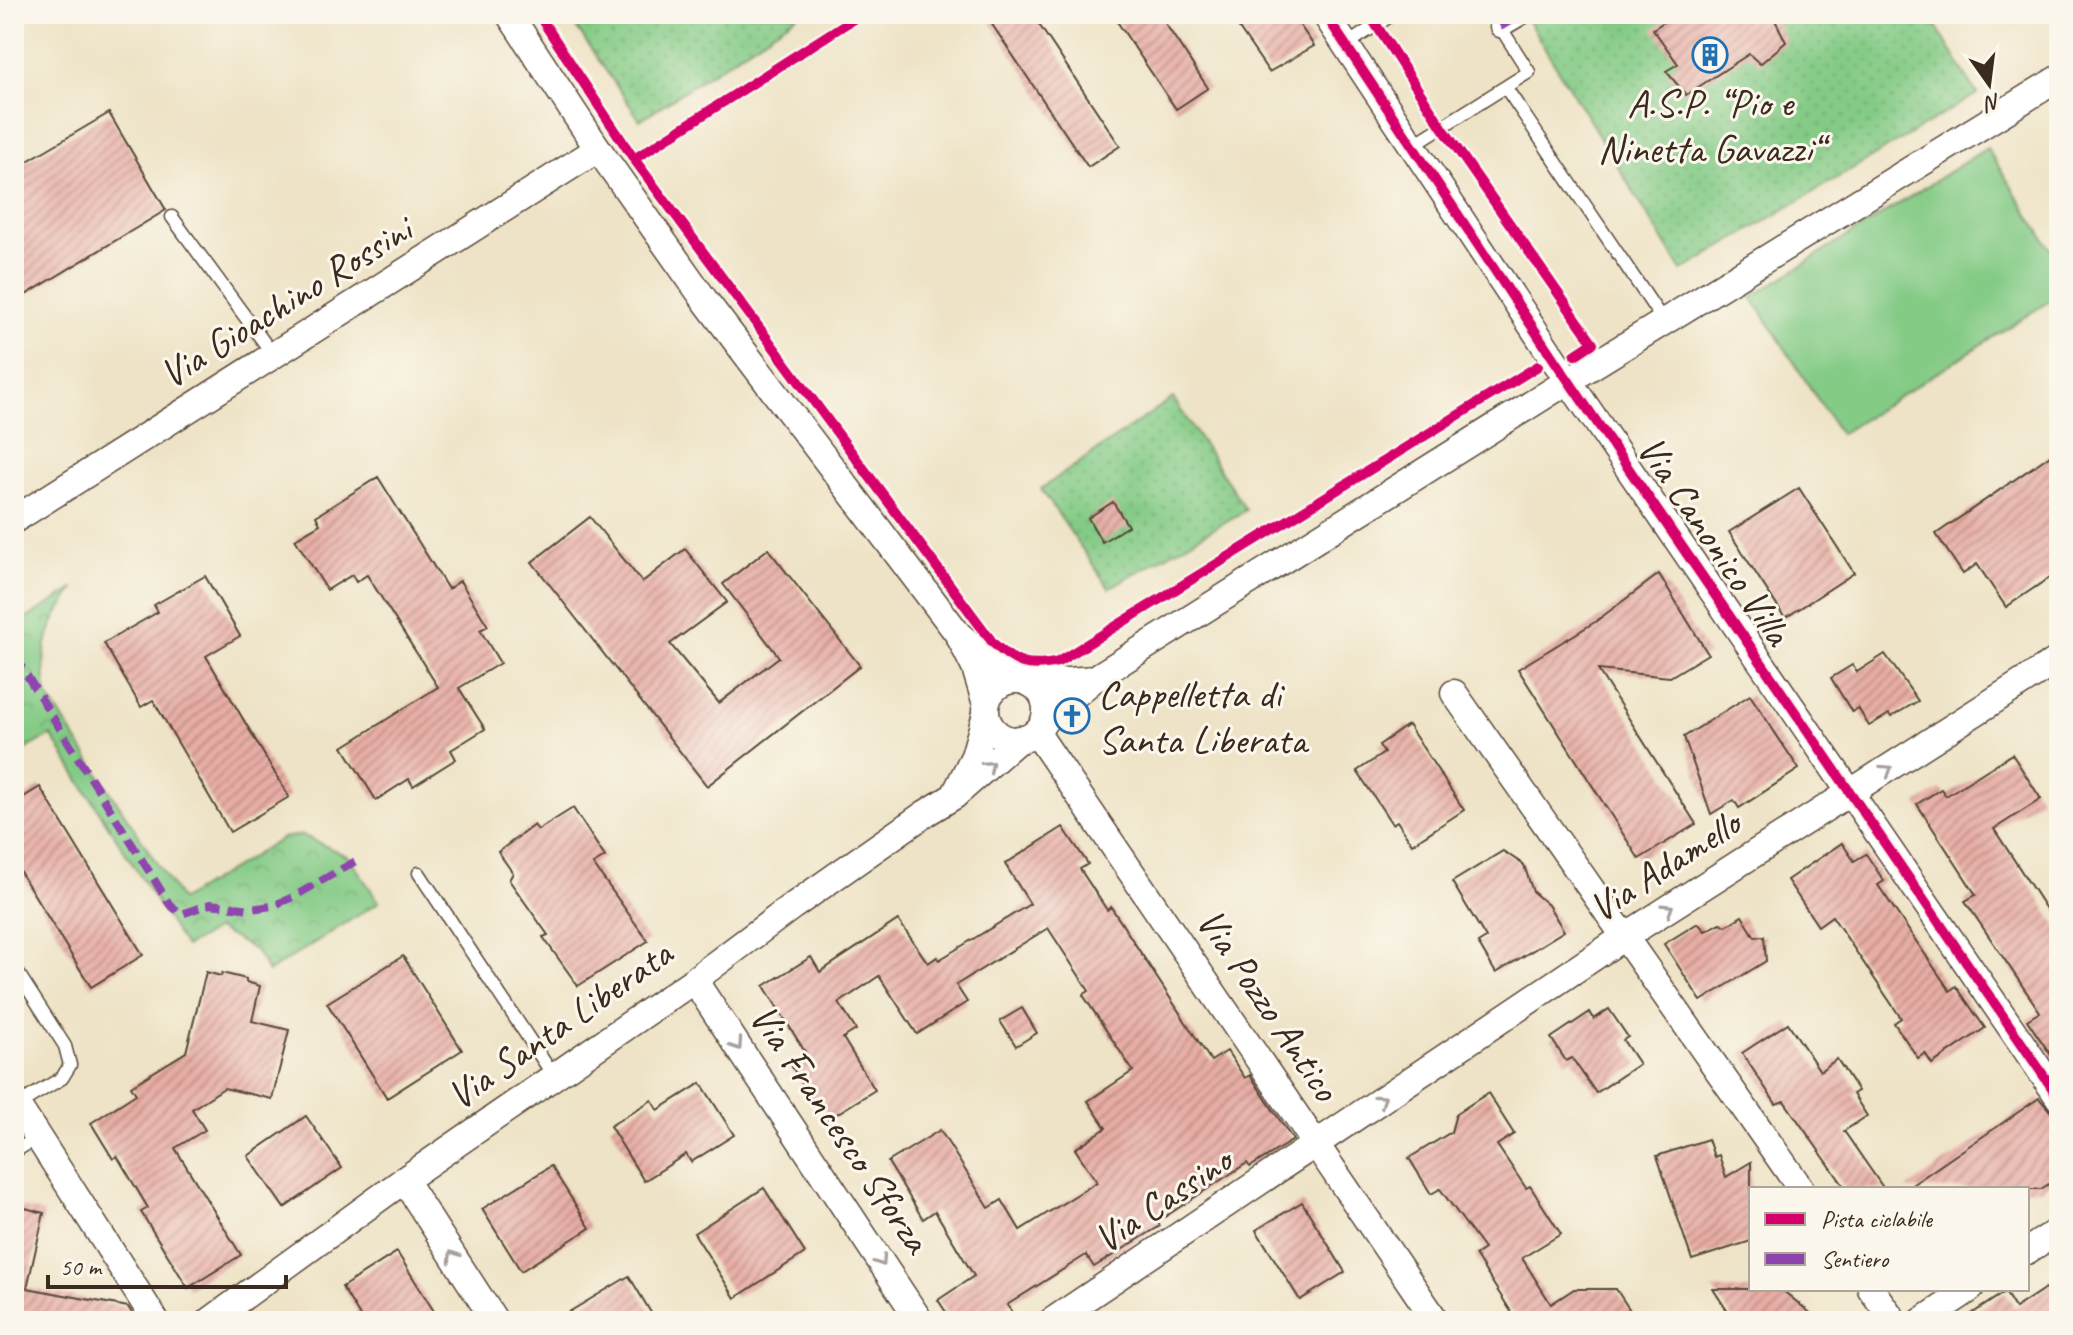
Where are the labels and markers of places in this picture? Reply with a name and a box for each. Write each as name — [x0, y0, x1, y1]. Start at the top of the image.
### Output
building icon: A.S.P. “Pio e Ninetta Gavazzi“ — [1691, 36, 1729, 74]
place label: A.S.P. “Pio e Ninetta Gavazzi“ — [1598, 78, 1831, 174]
place label: Cappelletta di Santa Liberata — [1098, 669, 1310, 765]
church icon: Cappelletta di Santa Liberata — [1053, 697, 1091, 735]

